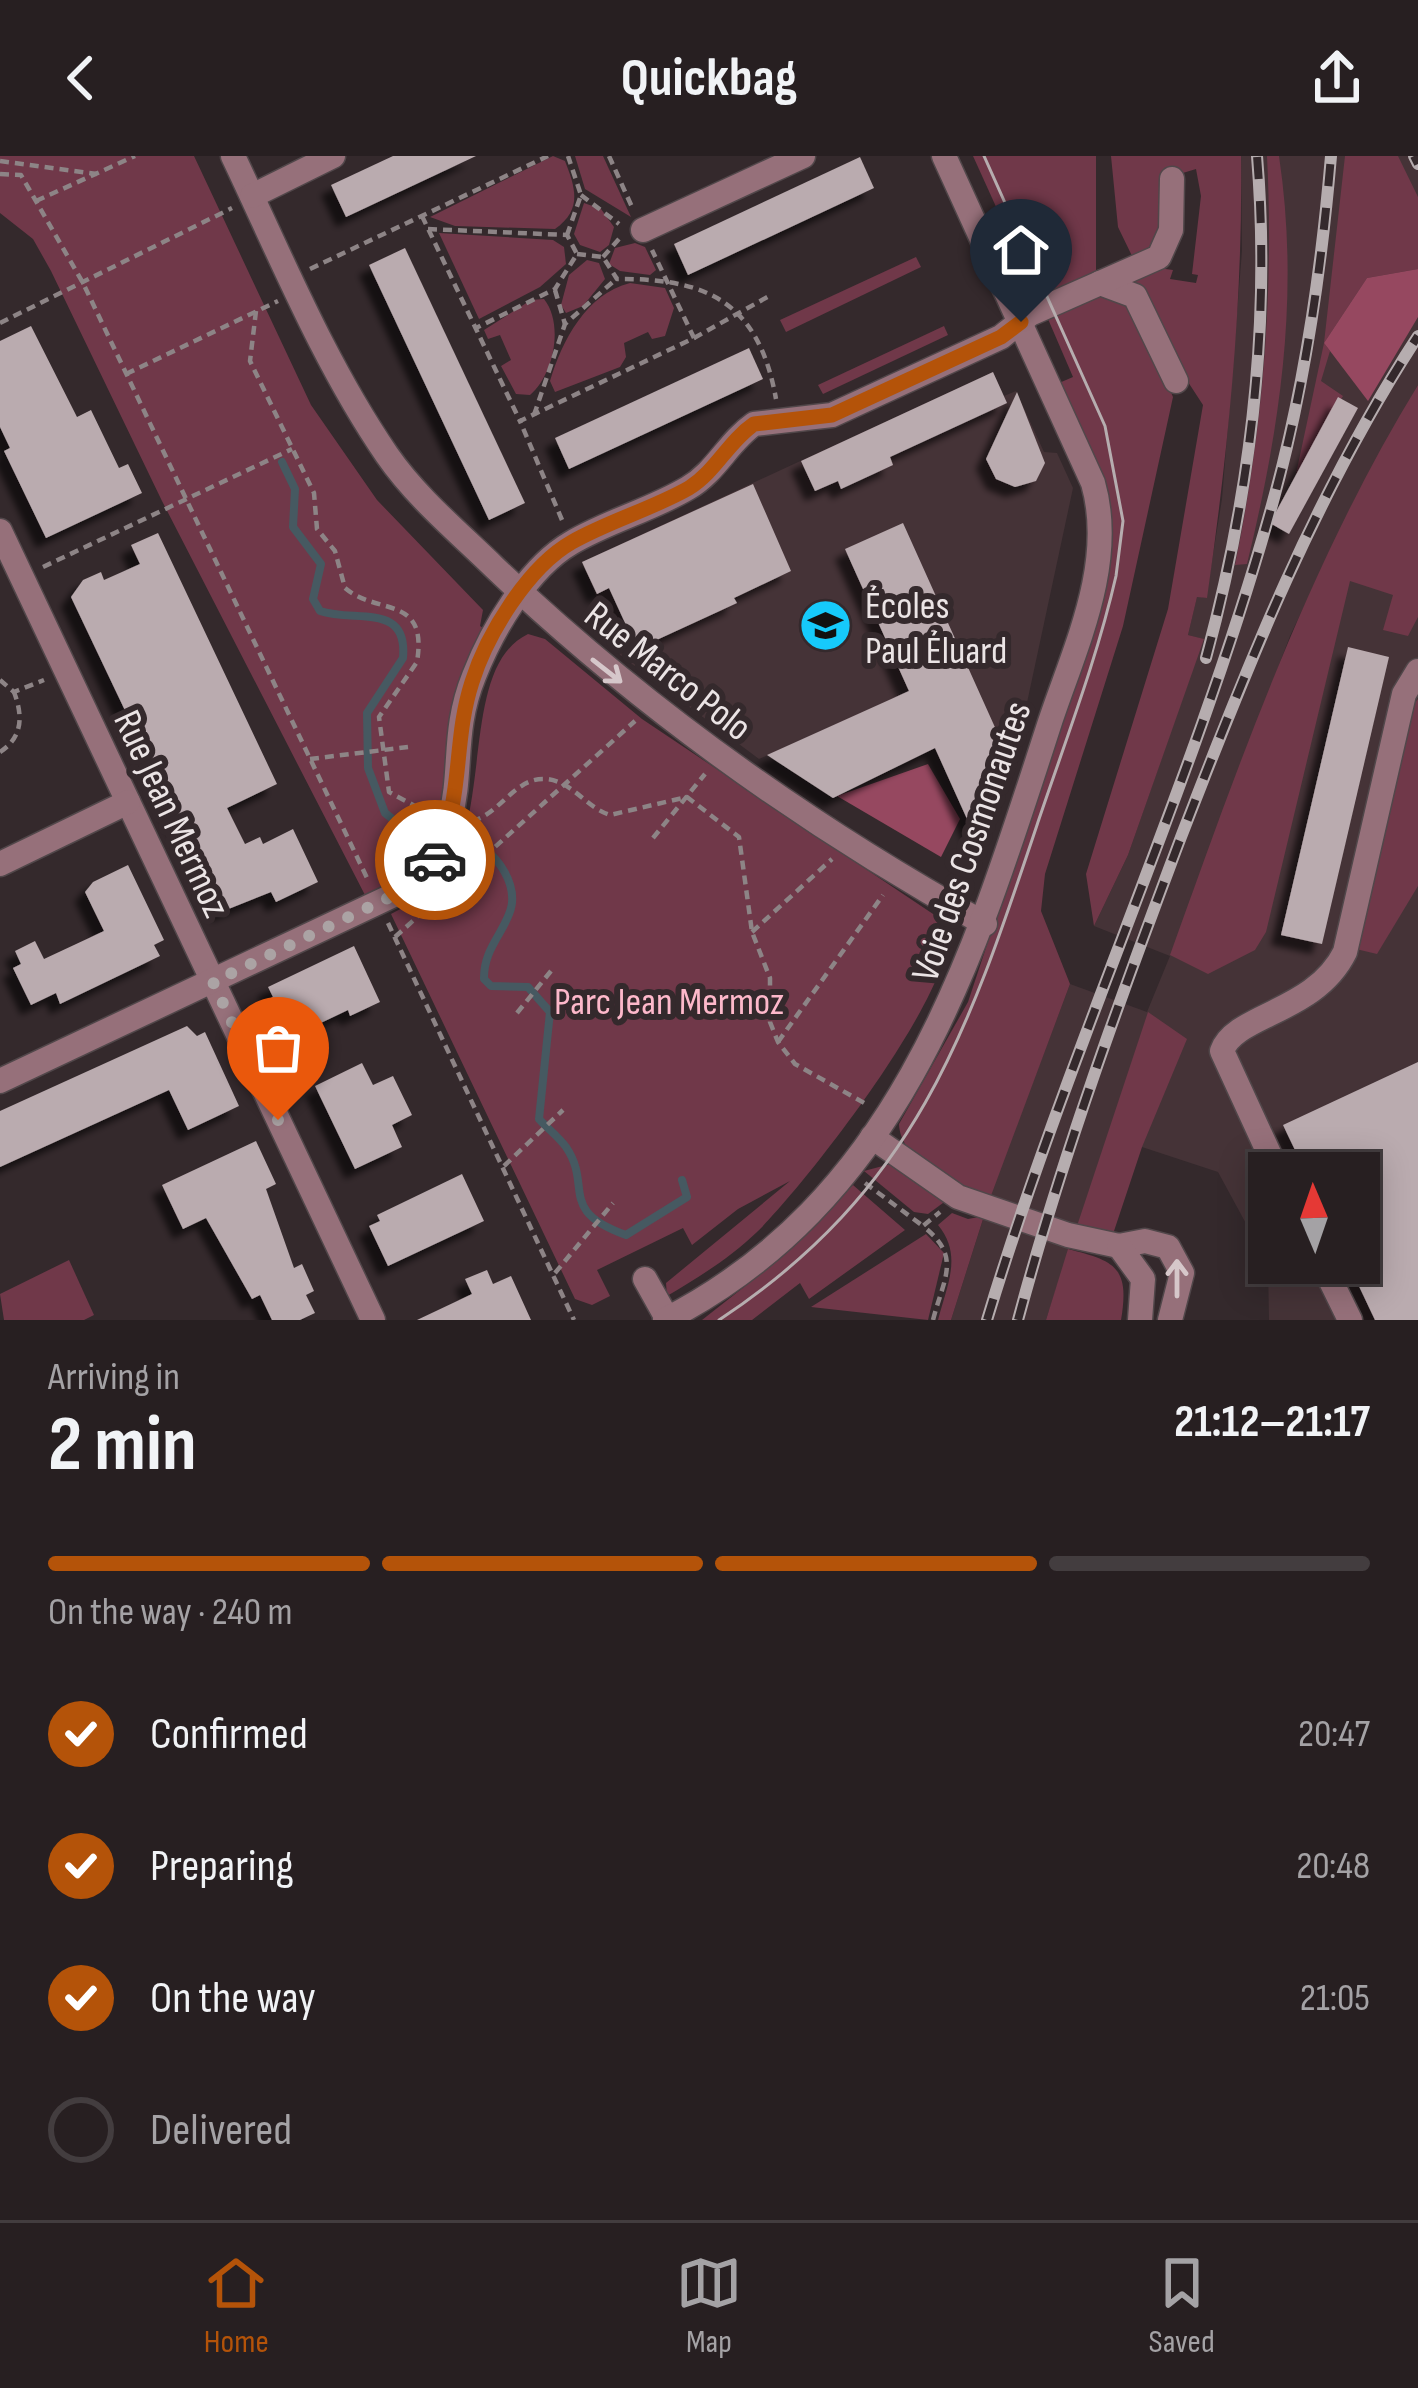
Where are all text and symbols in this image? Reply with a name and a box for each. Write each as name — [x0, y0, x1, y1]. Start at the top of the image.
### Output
icon: back — [48, 45, 114, 111]
icon: share — [1304, 45, 1370, 111]
text: Quickbag — [621, 46, 797, 111]
pin — [970, 199, 1072, 322]
icon: home — [988, 217, 1054, 283]
place label: Écoles Paul Éluard — [865, 583, 1007, 675]
street label: Rue Marco Polo — [575, 592, 760, 752]
school or university icon: Écoles Paul Éluard — [798, 598, 854, 654]
one-way arrow — [591, 657, 623, 684]
street label: Voie des Cosmonautes — [902, 696, 1042, 988]
street label: Rue Jean Mermoz — [102, 703, 239, 925]
courier — [375, 800, 495, 920]
icon: car — [402, 827, 468, 893]
park label: Parc Jean Mermoz — [554, 979, 784, 1026]
pin — [227, 997, 329, 1120]
icon: bag — [245, 1015, 311, 1081]
north arrow — [1248, 1152, 1380, 1284]
map controls — [1248, 1152, 1380, 1284]
one-way arrow — [1166, 1259, 1188, 1298]
text: Arriving in — [48, 1354, 180, 1401]
text: 21:12–21:17 — [1174, 1395, 1370, 1450]
text: 2 min — [48, 1399, 197, 1492]
text: On the way · 240 m — [48, 1589, 292, 1636]
icon: check — [48, 1701, 114, 1767]
text: Confirmed — [150, 1707, 308, 1762]
text: 20:47 — [1298, 1711, 1370, 1758]
icon: check — [48, 1833, 114, 1899]
text: Preparing — [150, 1839, 294, 1894]
text: 20:48 — [1296, 1843, 1370, 1890]
icon: check — [48, 1965, 114, 2031]
text: On the way — [150, 1971, 316, 2026]
text: 21:05 — [1300, 1975, 1370, 2022]
text: Delivered — [150, 2103, 292, 2158]
tab: Home — [203, 2250, 269, 2362]
tab: Map — [676, 2250, 742, 2362]
tab: Saved — [1149, 2250, 1215, 2362]

